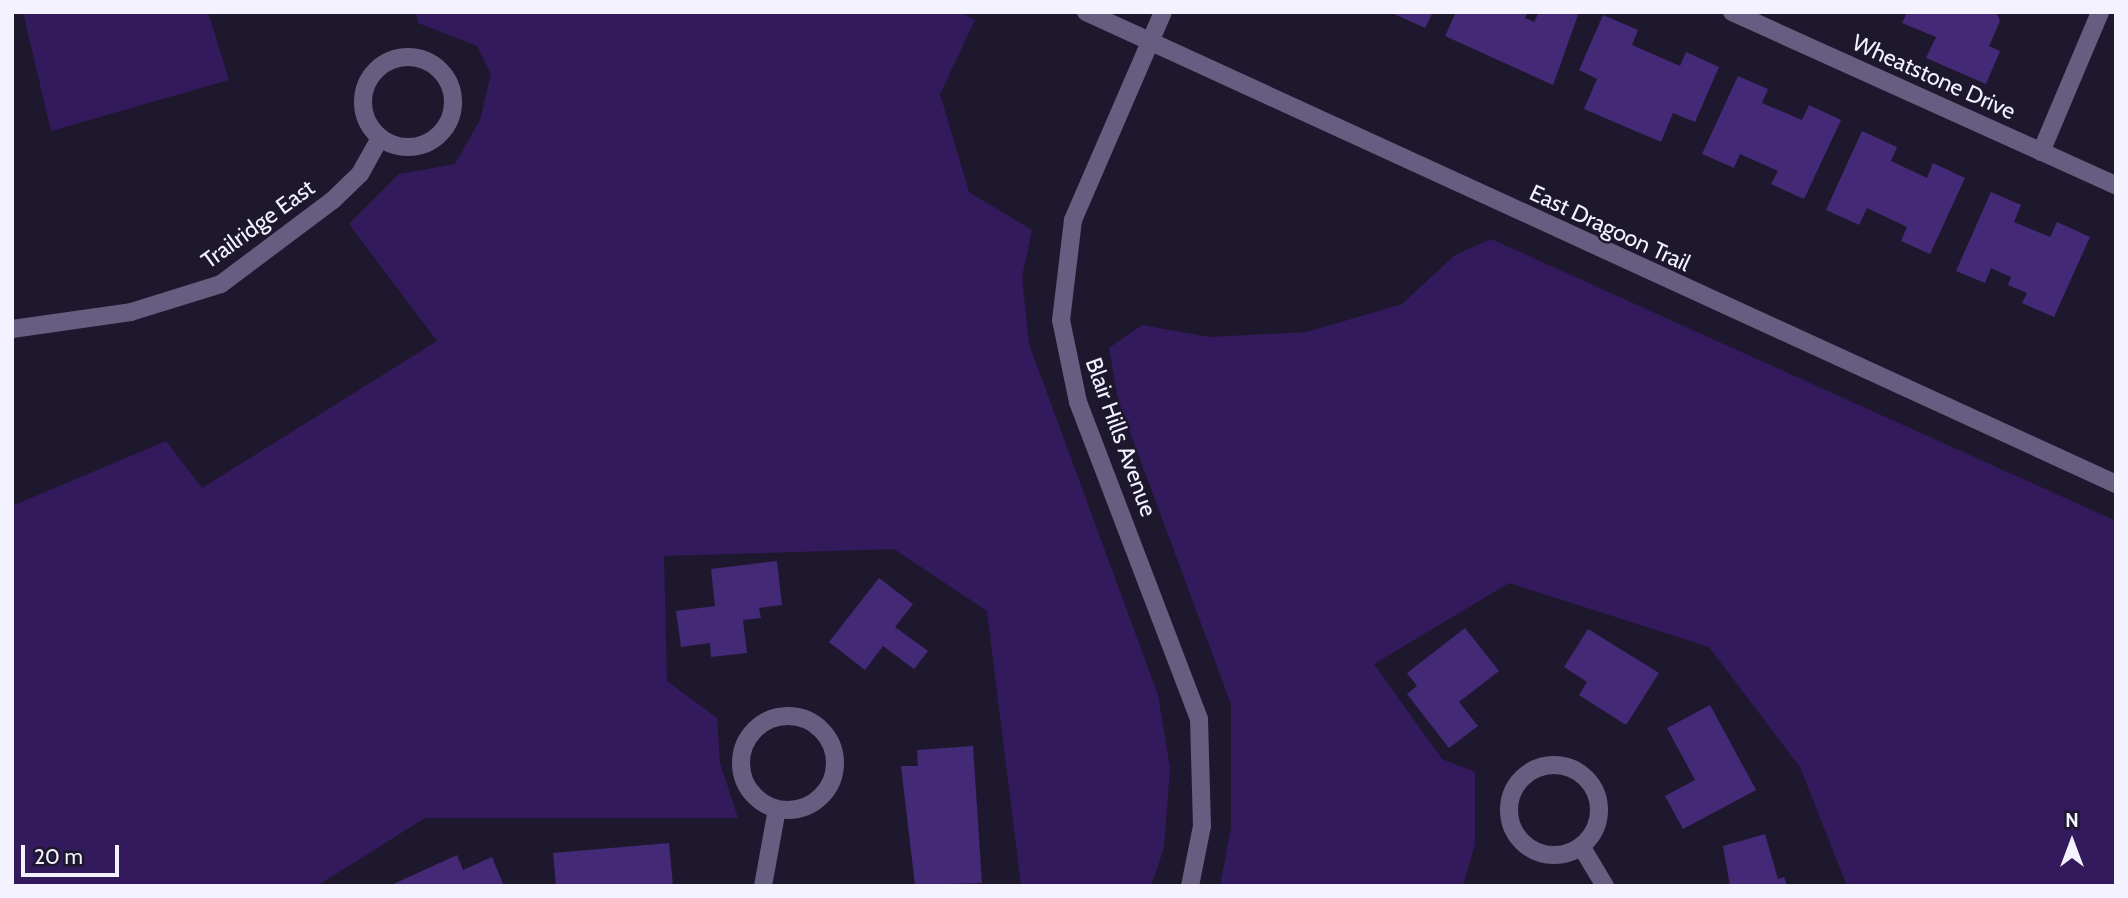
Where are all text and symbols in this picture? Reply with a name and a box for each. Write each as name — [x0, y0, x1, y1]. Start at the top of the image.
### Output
street label: Wheatstone Drive — [1848, 29, 2020, 125]
street label: Trailridge East — [196, 174, 320, 274]
street label: East Dragoon Trail — [1525, 179, 1695, 277]
street label: Blair Hills Avenue — [1080, 354, 1162, 520]
north arrow — [2037, 807, 2107, 877]
text: N — [2065, 809, 2079, 832]
scale bar — [24, 832, 122, 876]
text: 20 m — [34, 844, 83, 869]

